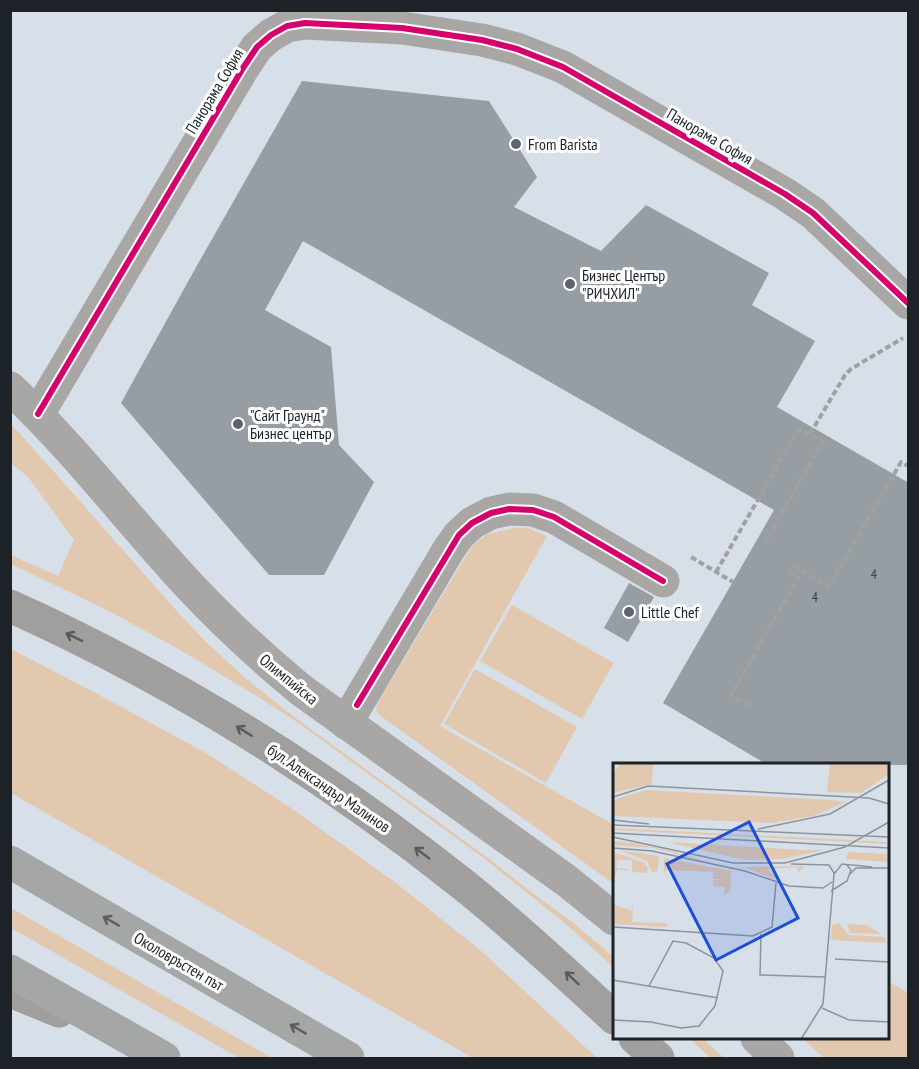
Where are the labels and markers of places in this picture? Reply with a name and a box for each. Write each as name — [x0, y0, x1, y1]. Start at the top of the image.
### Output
place label: From Barista — [528, 134, 598, 154]
marker: From Barista — [509, 137, 523, 151]
place label: Бизнес Център "РИЧХИЛ" — [582, 265, 665, 303]
marker: Бизнес Център "РИЧХИЛ" — [563, 277, 577, 291]
place label: "Сайт Граунд" Бизнес център — [250, 405, 332, 443]
marker: "Сайт Граунд" Бизнес център — [231, 417, 245, 431]
place label: Little Chef — [641, 602, 700, 622]
marker: Little Chef — [622, 605, 636, 619]

